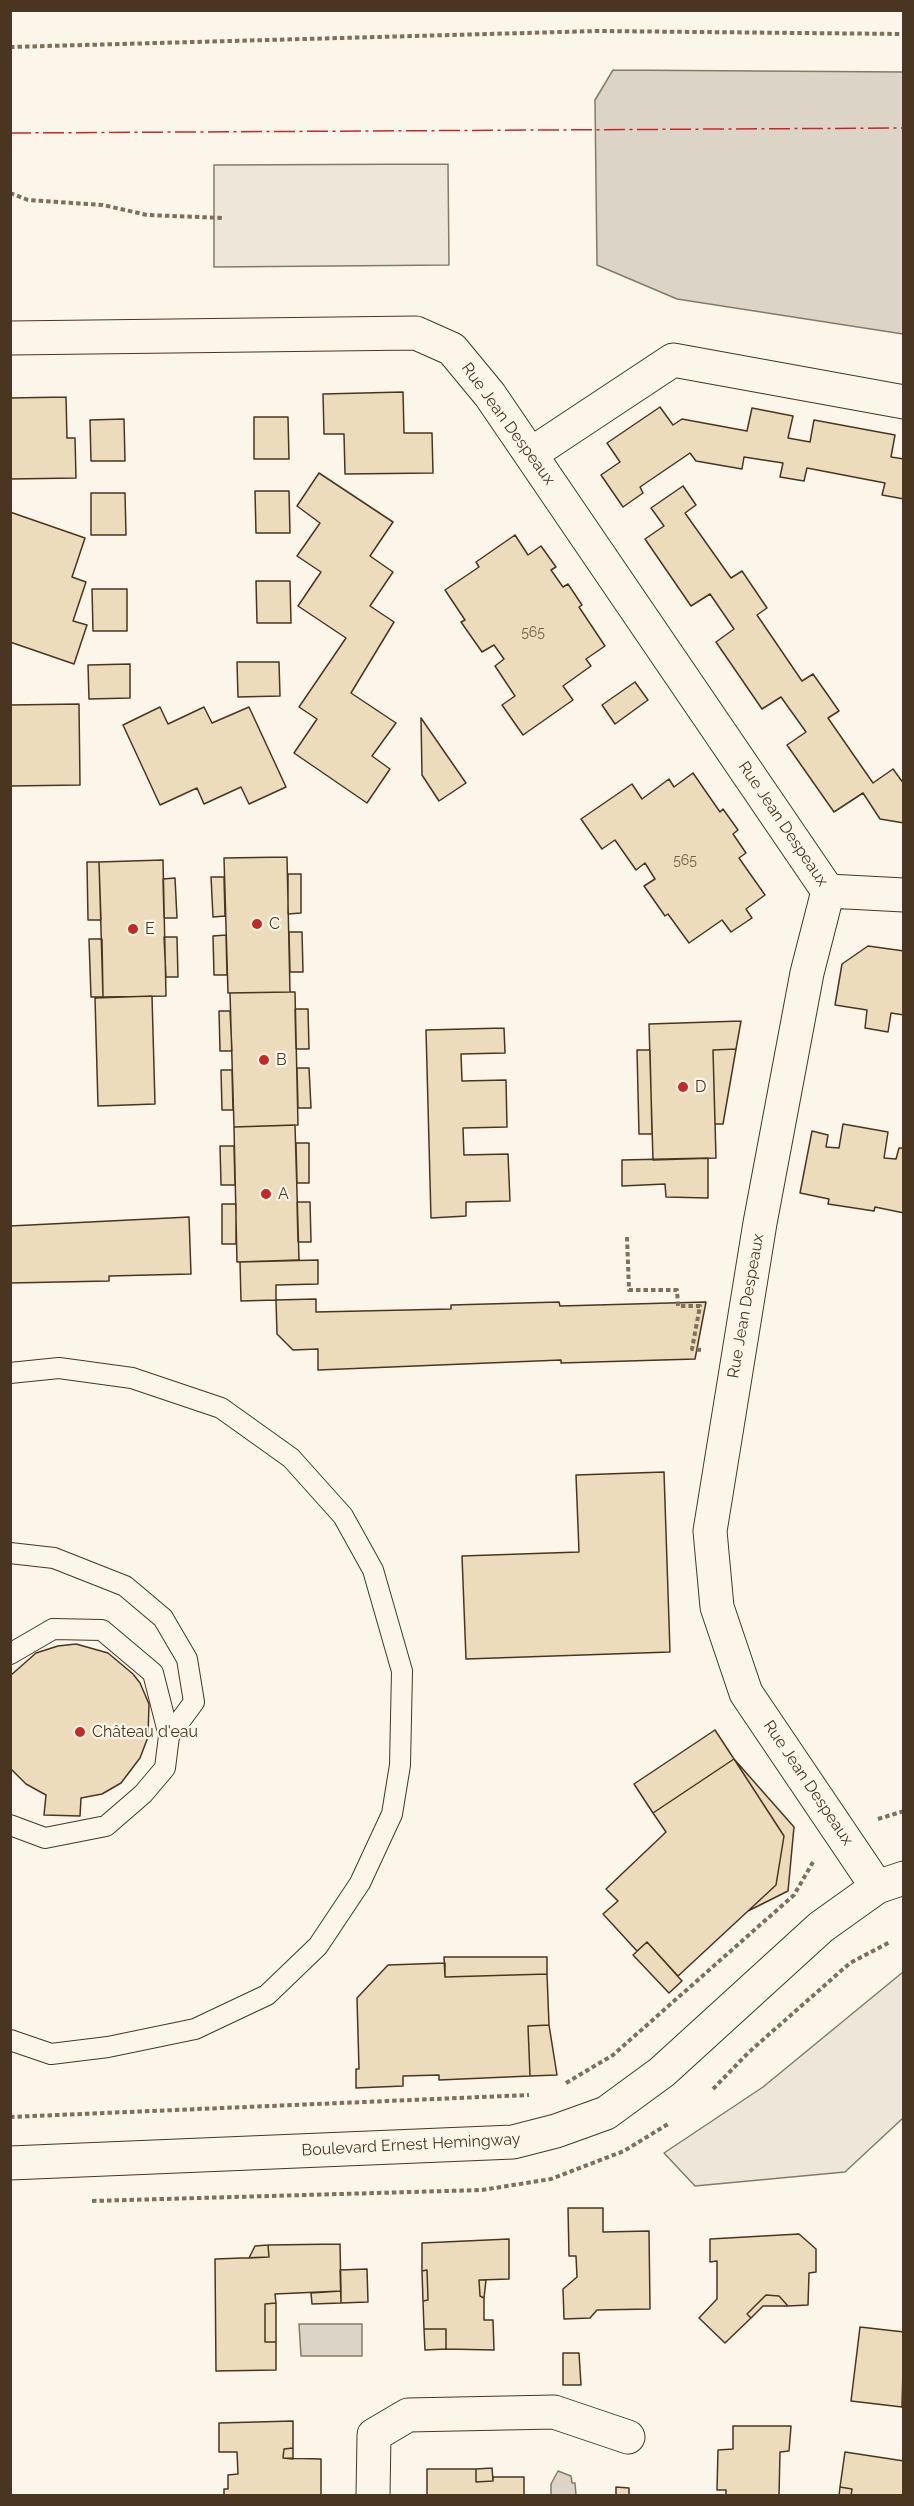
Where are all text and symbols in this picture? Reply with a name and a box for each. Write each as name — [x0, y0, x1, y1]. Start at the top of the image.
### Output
street label: Rue Jean Despeaux — [457, 359, 559, 489]
house number: 565 — [521, 625, 545, 641]
street label: Rue Jean Despeaux — [734, 758, 832, 890]
house number: 565 — [673, 853, 697, 869]
place label: C — [269, 914, 280, 934]
marker: C — [250, 917, 264, 931]
place label: E — [145, 919, 155, 939]
marker: E — [126, 922, 140, 936]
place label: B — [276, 1050, 287, 1070]
marker: B — [257, 1053, 271, 1067]
place label: D — [695, 1077, 706, 1097]
marker: D — [676, 1080, 690, 1094]
place label: A — [278, 1184, 289, 1204]
marker: A — [259, 1187, 273, 1201]
street label: Rue Jean Despeaux — [724, 1232, 768, 1380]
street label: Rue Jean Despeaux — [759, 1717, 857, 1849]
place label: Château d'eau — [92, 1722, 198, 1742]
marker: Château d'eau — [73, 1725, 87, 1739]
street label: Boulevard Ernest Hemingway — [301, 2130, 521, 2160]

